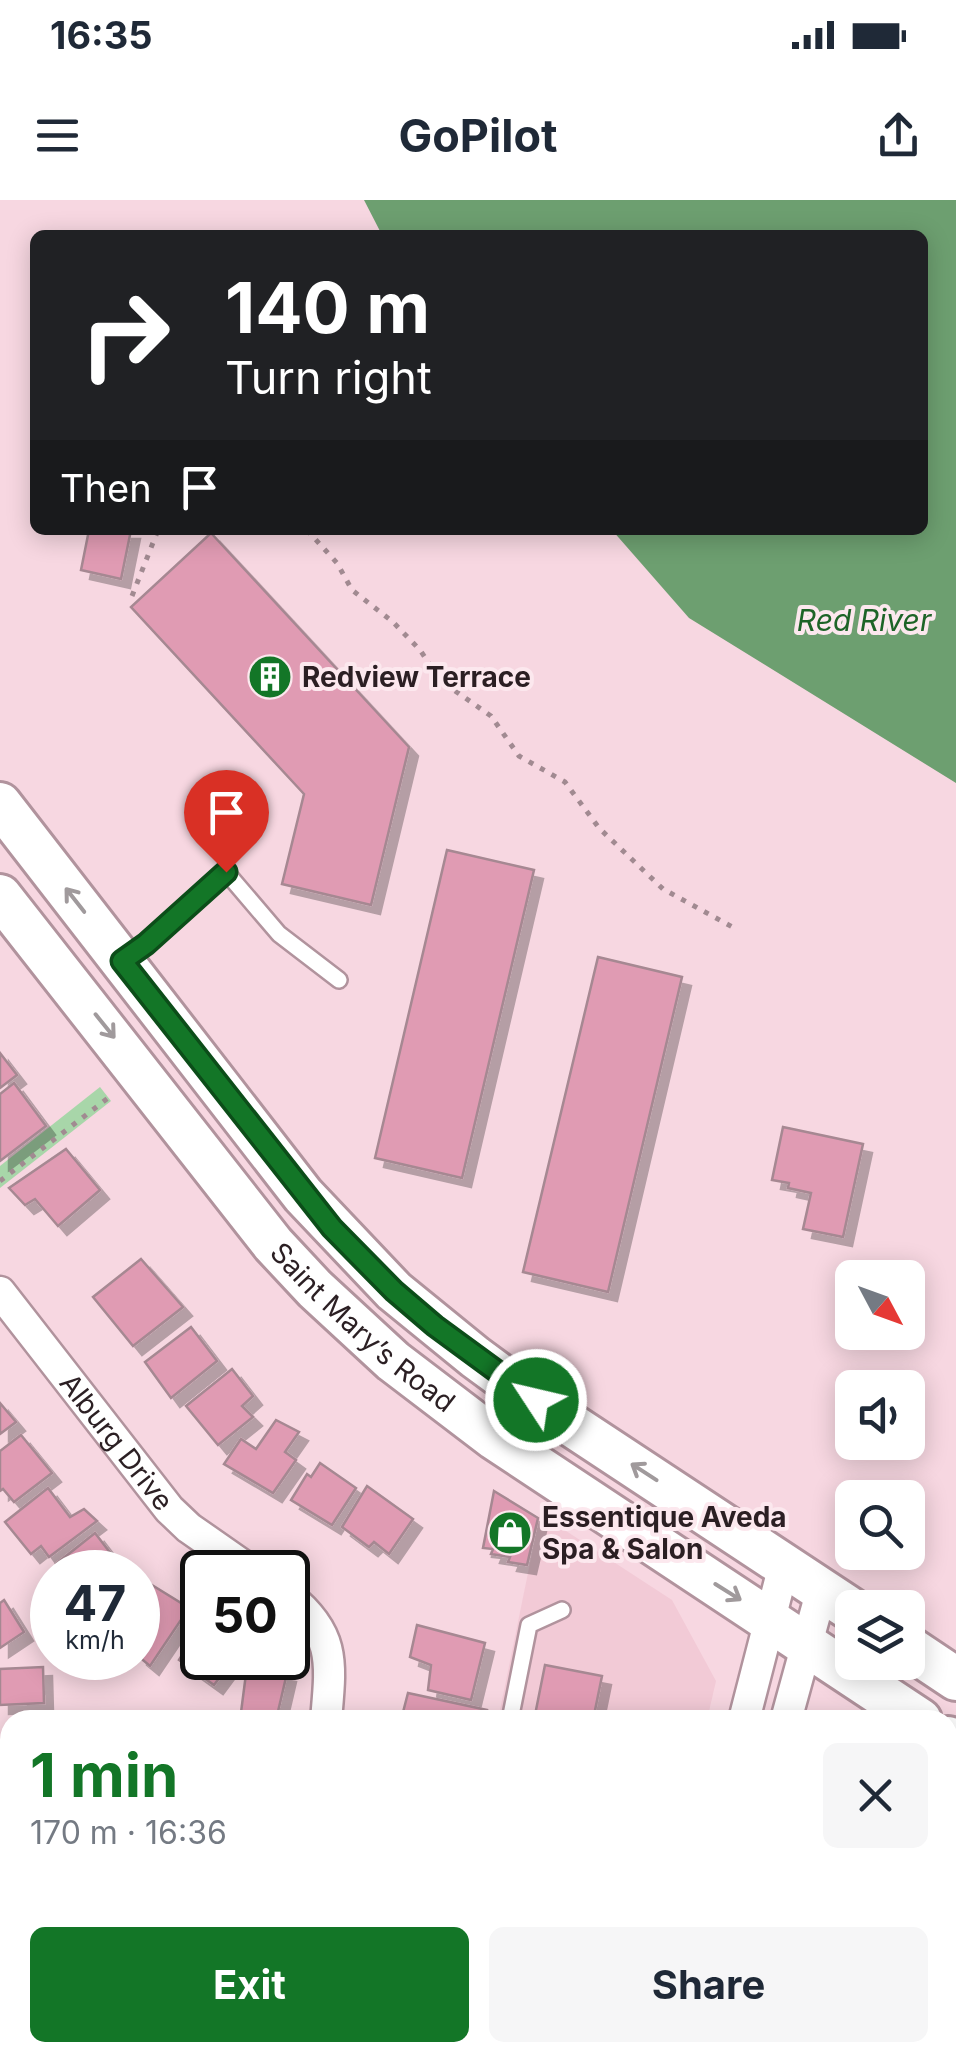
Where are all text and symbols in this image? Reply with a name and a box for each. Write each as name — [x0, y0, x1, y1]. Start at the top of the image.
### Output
text: 16:35 — [50, 12, 153, 58]
icon: menu — [30, 108, 85, 163]
text: GoPilot — [399, 108, 558, 163]
icon: share — [871, 108, 926, 163]
text: 140 m — [225, 265, 430, 350]
icon: right — [60, 270, 190, 400]
text: Turn right — [225, 350, 432, 405]
icon: arrive — [172, 460, 227, 515]
text: Then — [60, 465, 152, 511]
water label: Red River — [797, 602, 932, 638]
building icon: Redview Terrace — [247, 654, 293, 700]
place label: Redview Terrace — [302, 660, 531, 694]
pin — [184, 770, 269, 873]
icon: arrive — [199, 785, 254, 840]
one-way arrow — [65, 887, 86, 914]
one-way arrow — [94, 1013, 116, 1039]
street label: Saint Mary’s Road — [263, 1235, 462, 1419]
north arrow — [835, 1260, 925, 1350]
map controls — [835, 1260, 925, 1680]
position arrow — [484, 1348, 588, 1452]
street label: Alburg Drive — [53, 1367, 181, 1517]
button: sound — [835, 1370, 925, 1460]
one-way arrow — [631, 1462, 659, 1483]
button: search — [835, 1480, 925, 1570]
place label: Essentique Aveda Spa & Salon — [542, 1500, 787, 1566]
shop icon: Essentique Aveda Spa & Salon — [487, 1510, 533, 1556]
speed limit sign: 50 — [180, 1550, 310, 1680]
text: 47 — [64, 1573, 126, 1633]
one-way arrow — [713, 1582, 742, 1602]
button: layers — [835, 1590, 925, 1680]
text: km/h — [65, 1625, 125, 1655]
text: 1 min — [30, 1739, 178, 1811]
button: close — [823, 1743, 928, 1848]
text: 170 m · 16:36 — [30, 1813, 227, 1852]
button: Exit — [30, 1927, 469, 2042]
button: Share — [489, 1927, 928, 2042]

